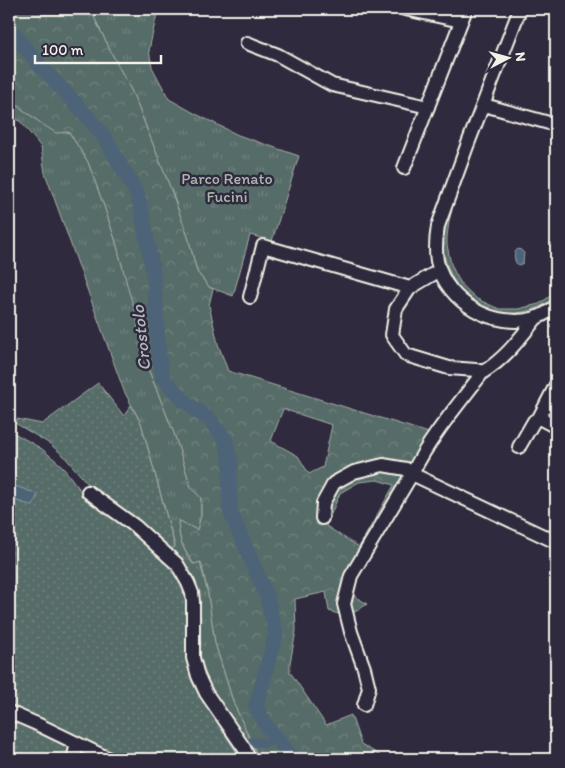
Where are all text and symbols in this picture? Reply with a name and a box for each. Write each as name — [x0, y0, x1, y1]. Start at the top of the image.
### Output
scale bar — [35, 32, 161, 64]
north arrow — [482, 32, 532, 82]
text: 100 m — [42, 41, 84, 59]
text: N — [511, 51, 529, 62]
park label: Parco Renato Fucini — [181, 169, 273, 206]
water label: Crostolo — [127, 303, 155, 372]

